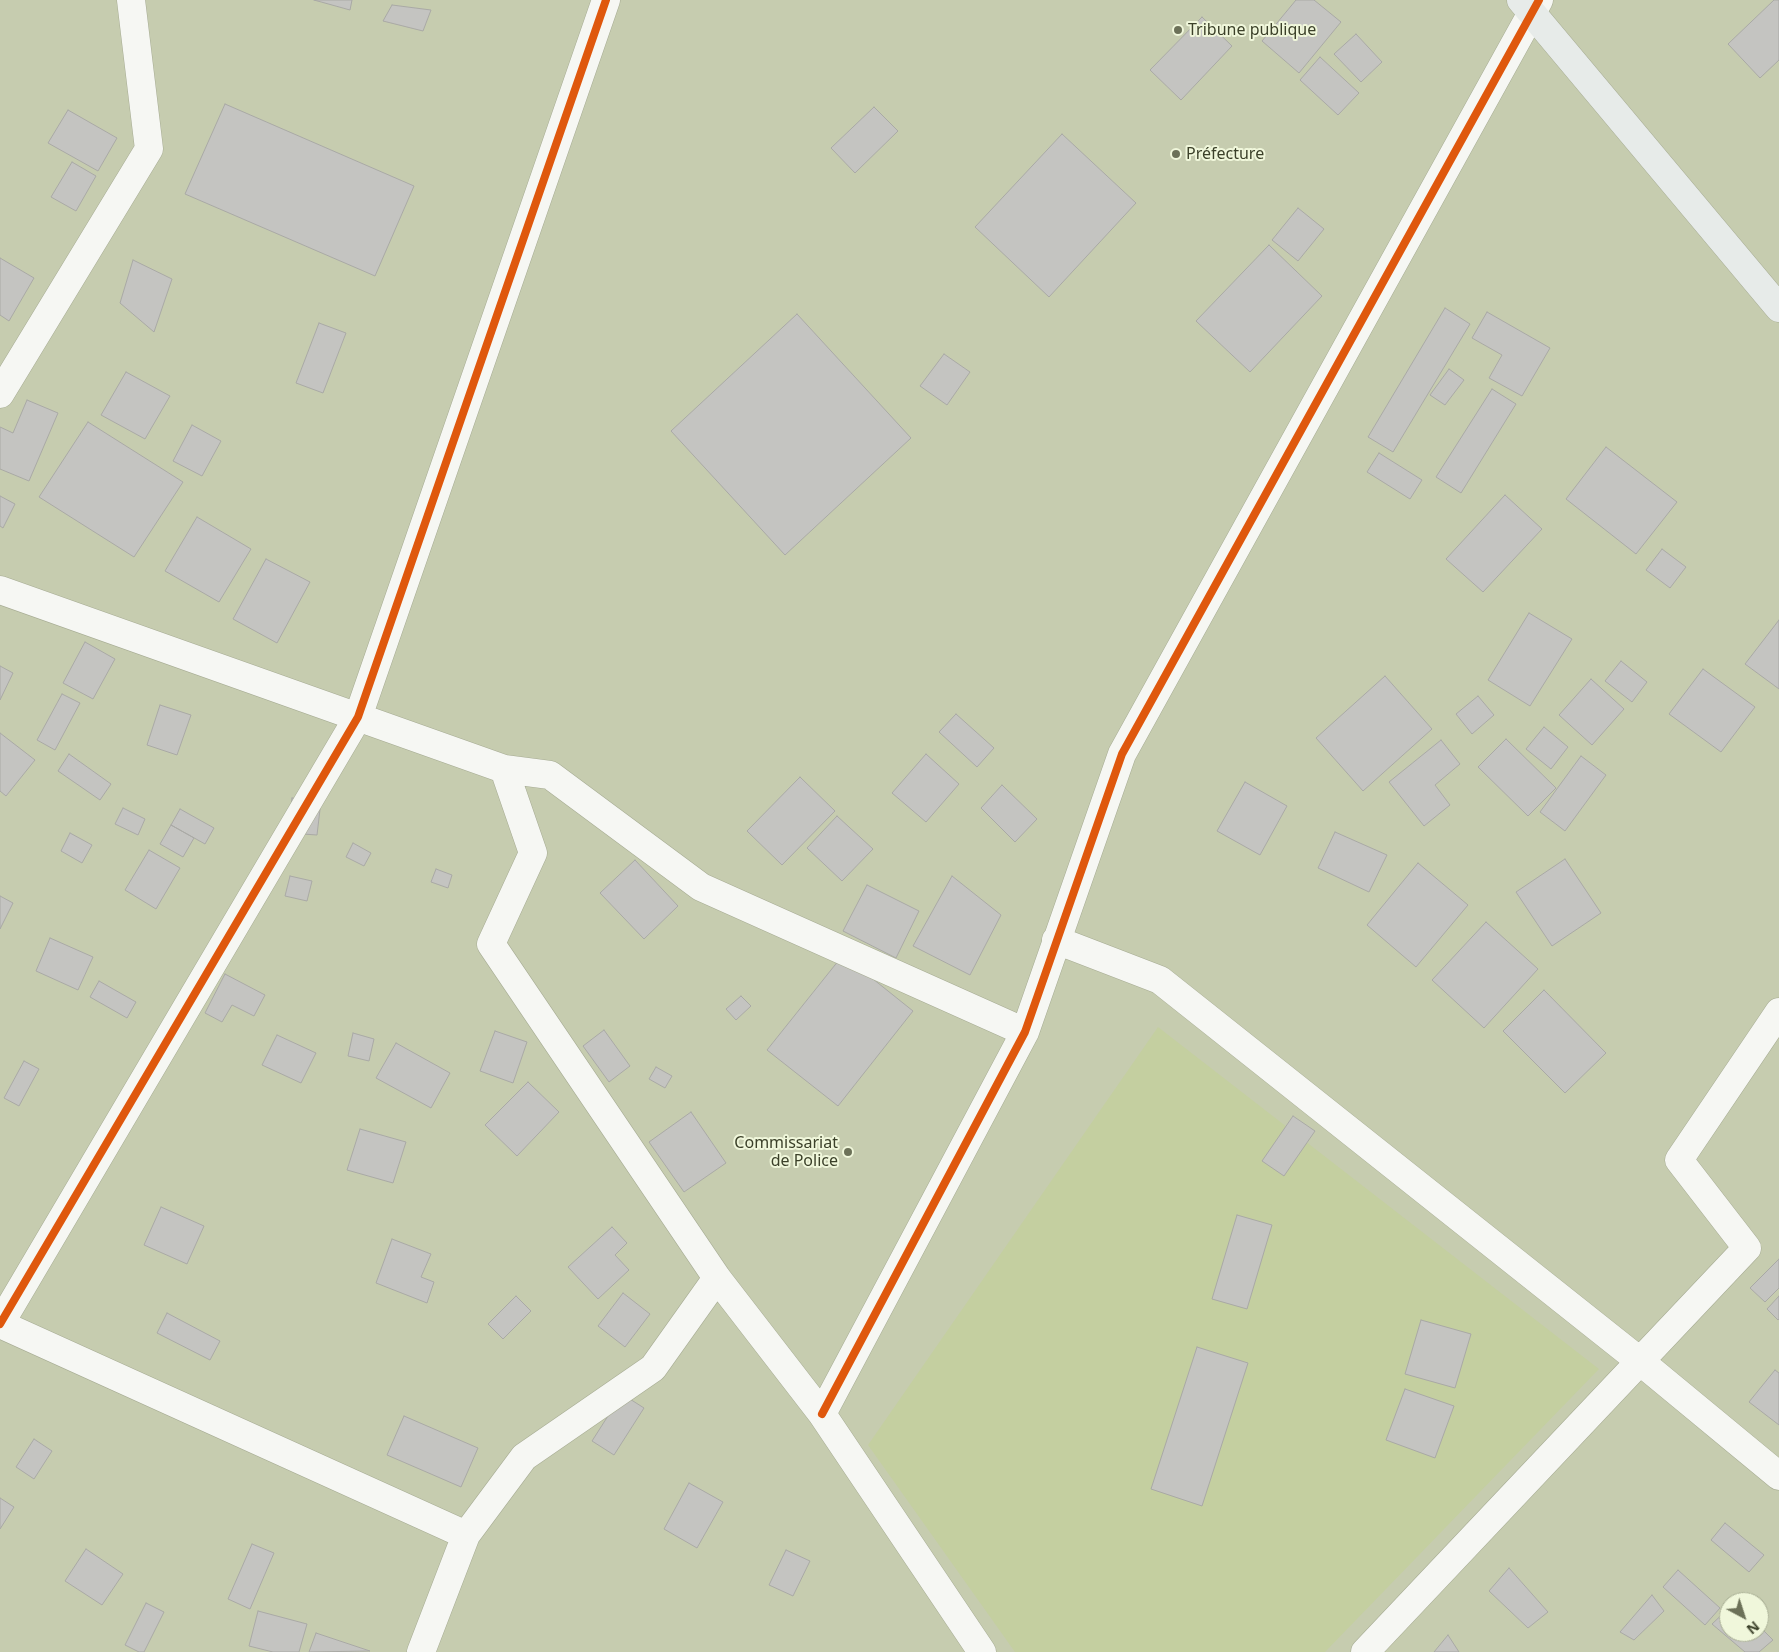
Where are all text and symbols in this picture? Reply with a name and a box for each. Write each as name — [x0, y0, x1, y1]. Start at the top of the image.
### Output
place label: Tribune publique — [1188, 20, 1316, 40]
marker: Tribune publique — [1172, 24, 1184, 36]
place label: Préfecture — [1186, 144, 1264, 164]
marker: Préfecture — [1170, 148, 1182, 160]
place label: Commissariat de Police — [734, 1133, 838, 1171]
marker: Commissariat de Police — [842, 1146, 854, 1158]
north arrow — [1719, 1592, 1769, 1642]
text: N — [1743, 1617, 1764, 1639]

